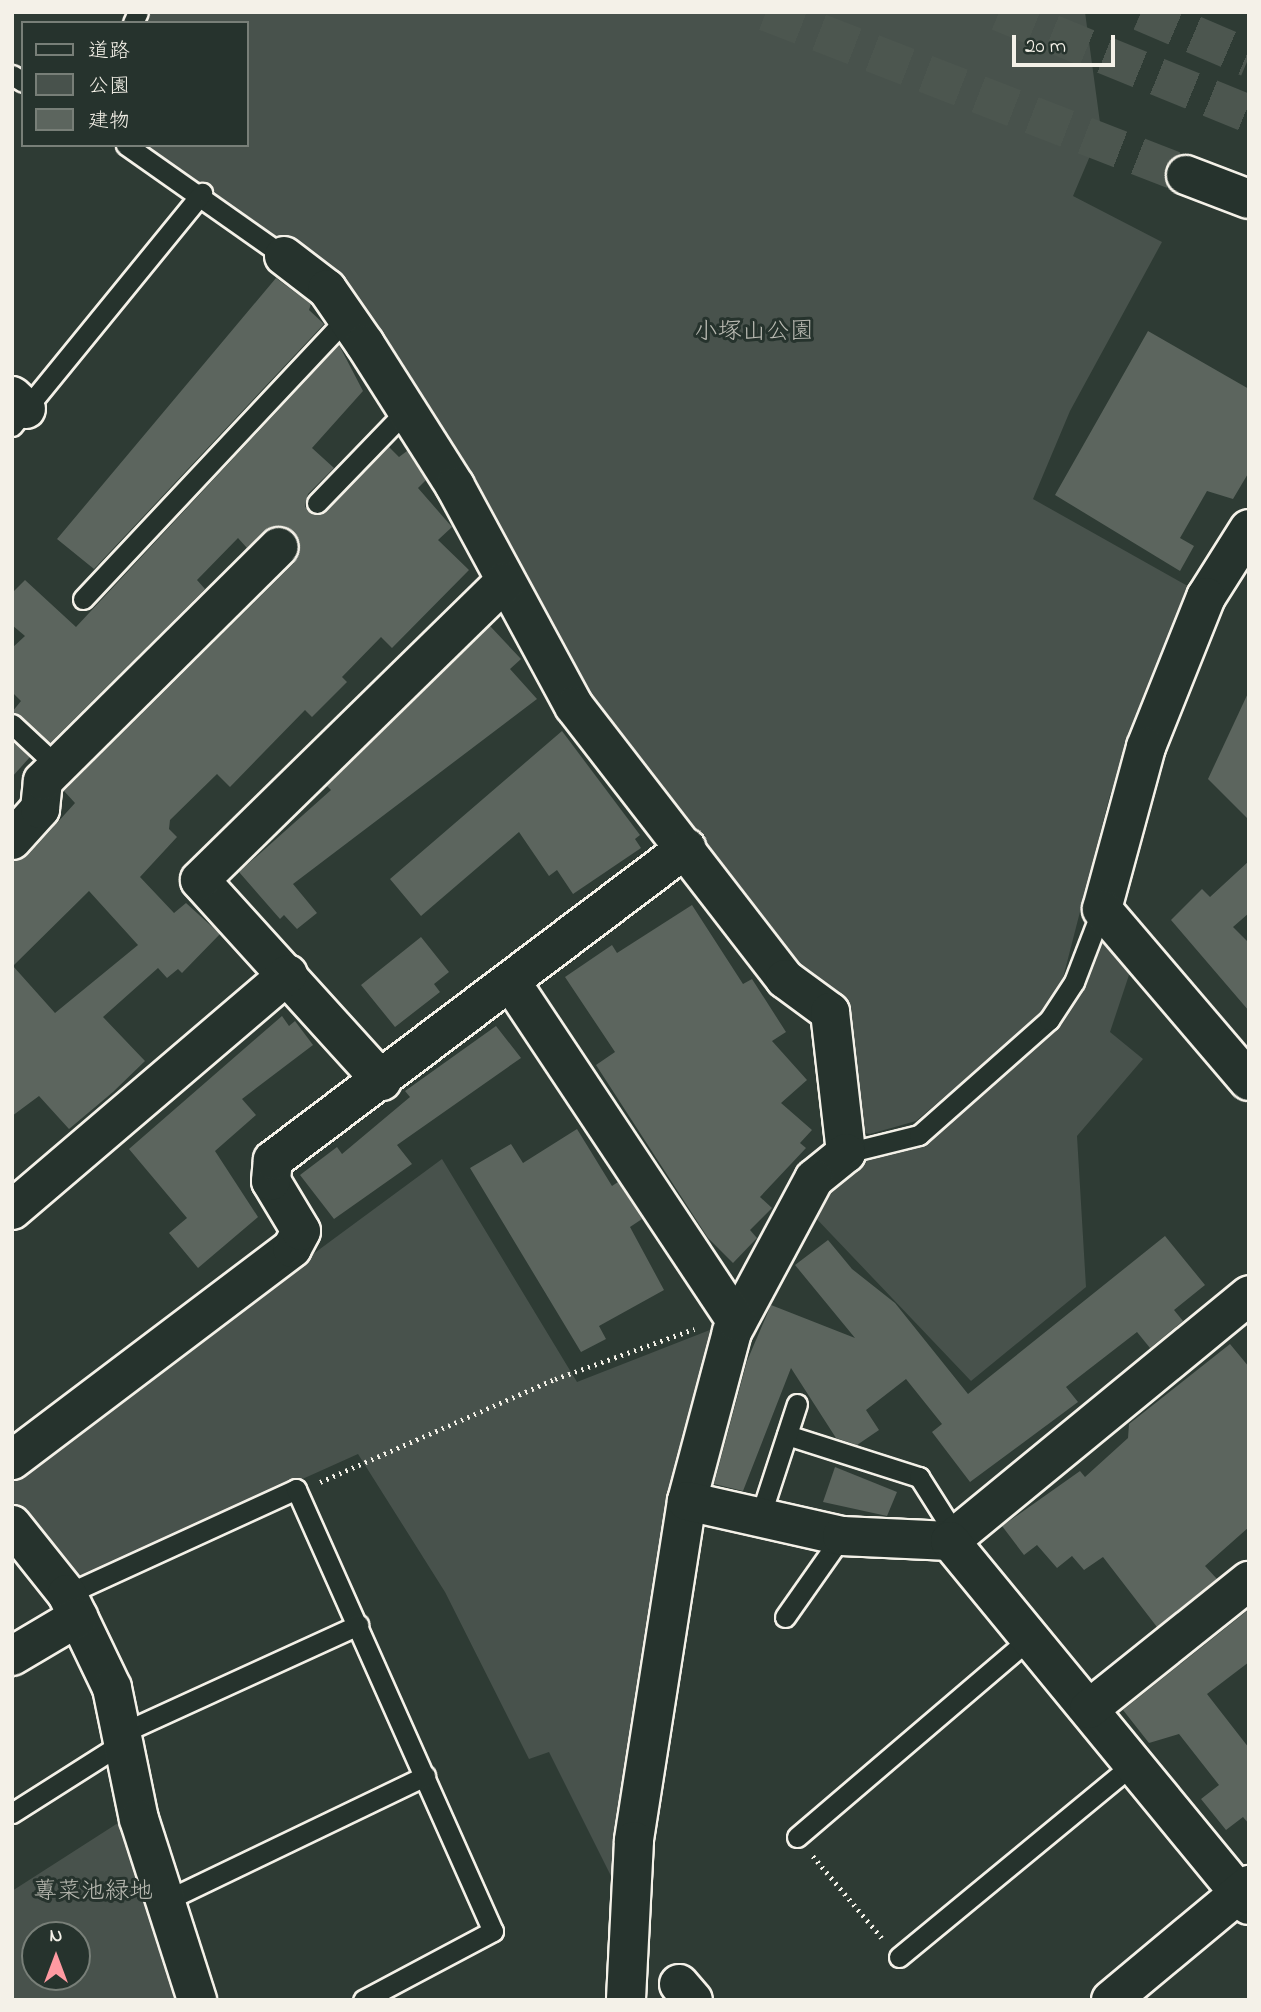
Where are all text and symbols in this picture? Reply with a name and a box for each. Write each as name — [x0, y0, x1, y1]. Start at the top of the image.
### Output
legend — [21, 21, 248, 147]
scale bar — [1016, 21, 1119, 65]
text: 20 m — [1025, 32, 1066, 62]
text: 道路 — [88, 37, 130, 67]
text: 公園 — [88, 72, 130, 102]
text: 建物 — [88, 107, 130, 137]
park label: 小塚山公園 — [694, 319, 814, 347]
park label: 蓴菜池緑地 — [33, 1879, 153, 1907]
north arrow — [21, 1921, 91, 1991]
text: N — [50, 1923, 62, 1950]

